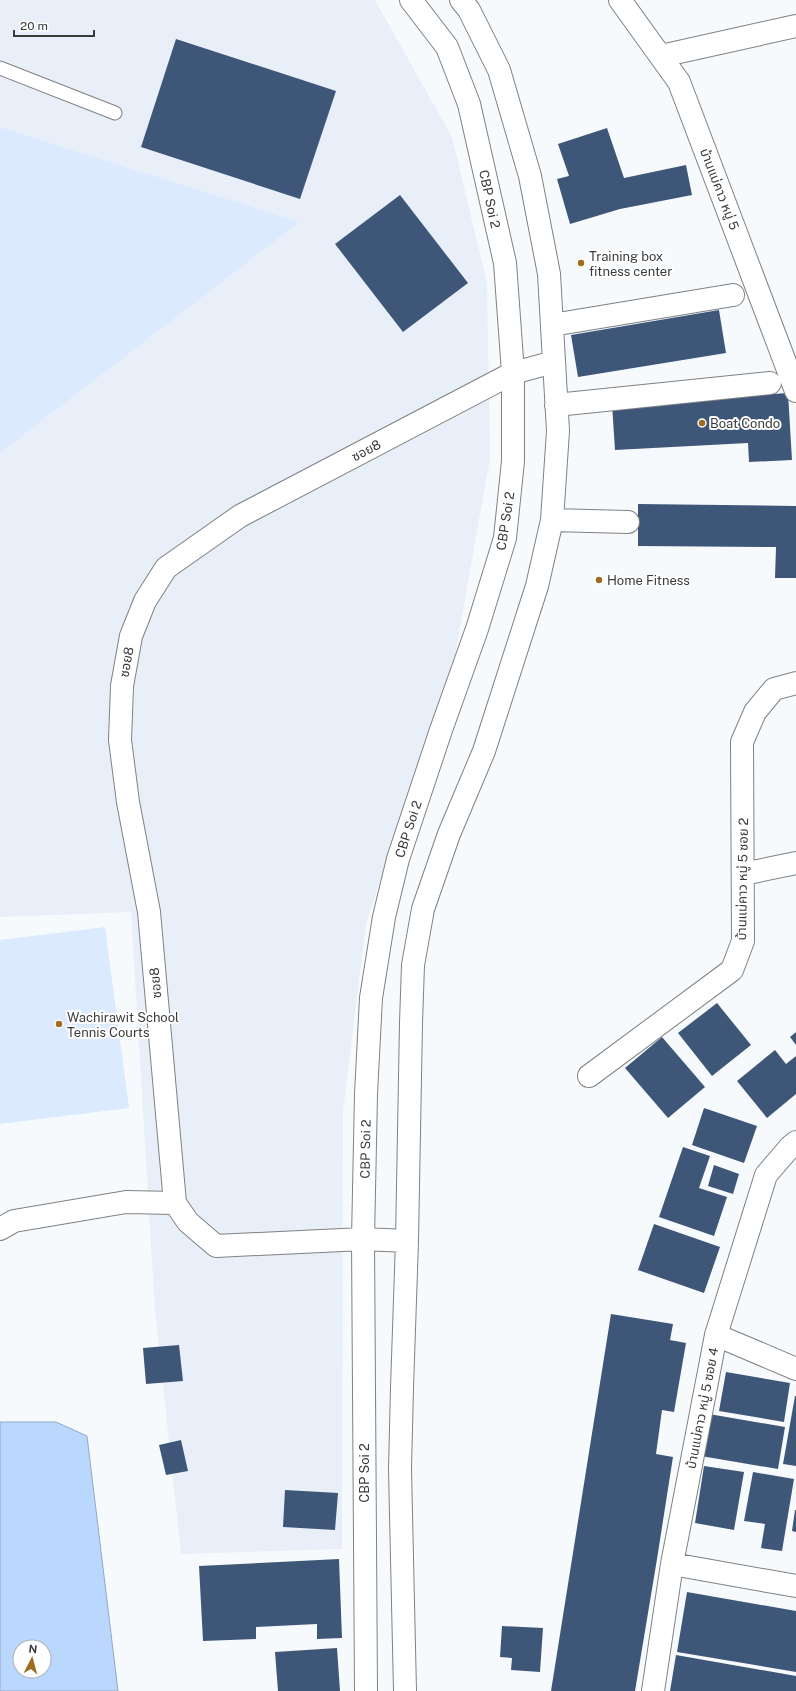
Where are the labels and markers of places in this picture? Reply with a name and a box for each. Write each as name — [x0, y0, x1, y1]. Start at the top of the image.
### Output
place label: Training box fitness center — [589, 249, 672, 279]
marker: Training box fitness center — [576, 258, 586, 268]
place label: Boat Condo — [710, 416, 780, 431]
marker: Boat Condo — [697, 418, 707, 428]
place label: Home Fitness — [607, 573, 690, 588]
marker: Home Fitness — [594, 575, 604, 585]
place label: Wachirawit School Tennis Courts — [67, 1010, 179, 1040]
marker: Wachirawit School Tennis Courts — [54, 1019, 64, 1029]

